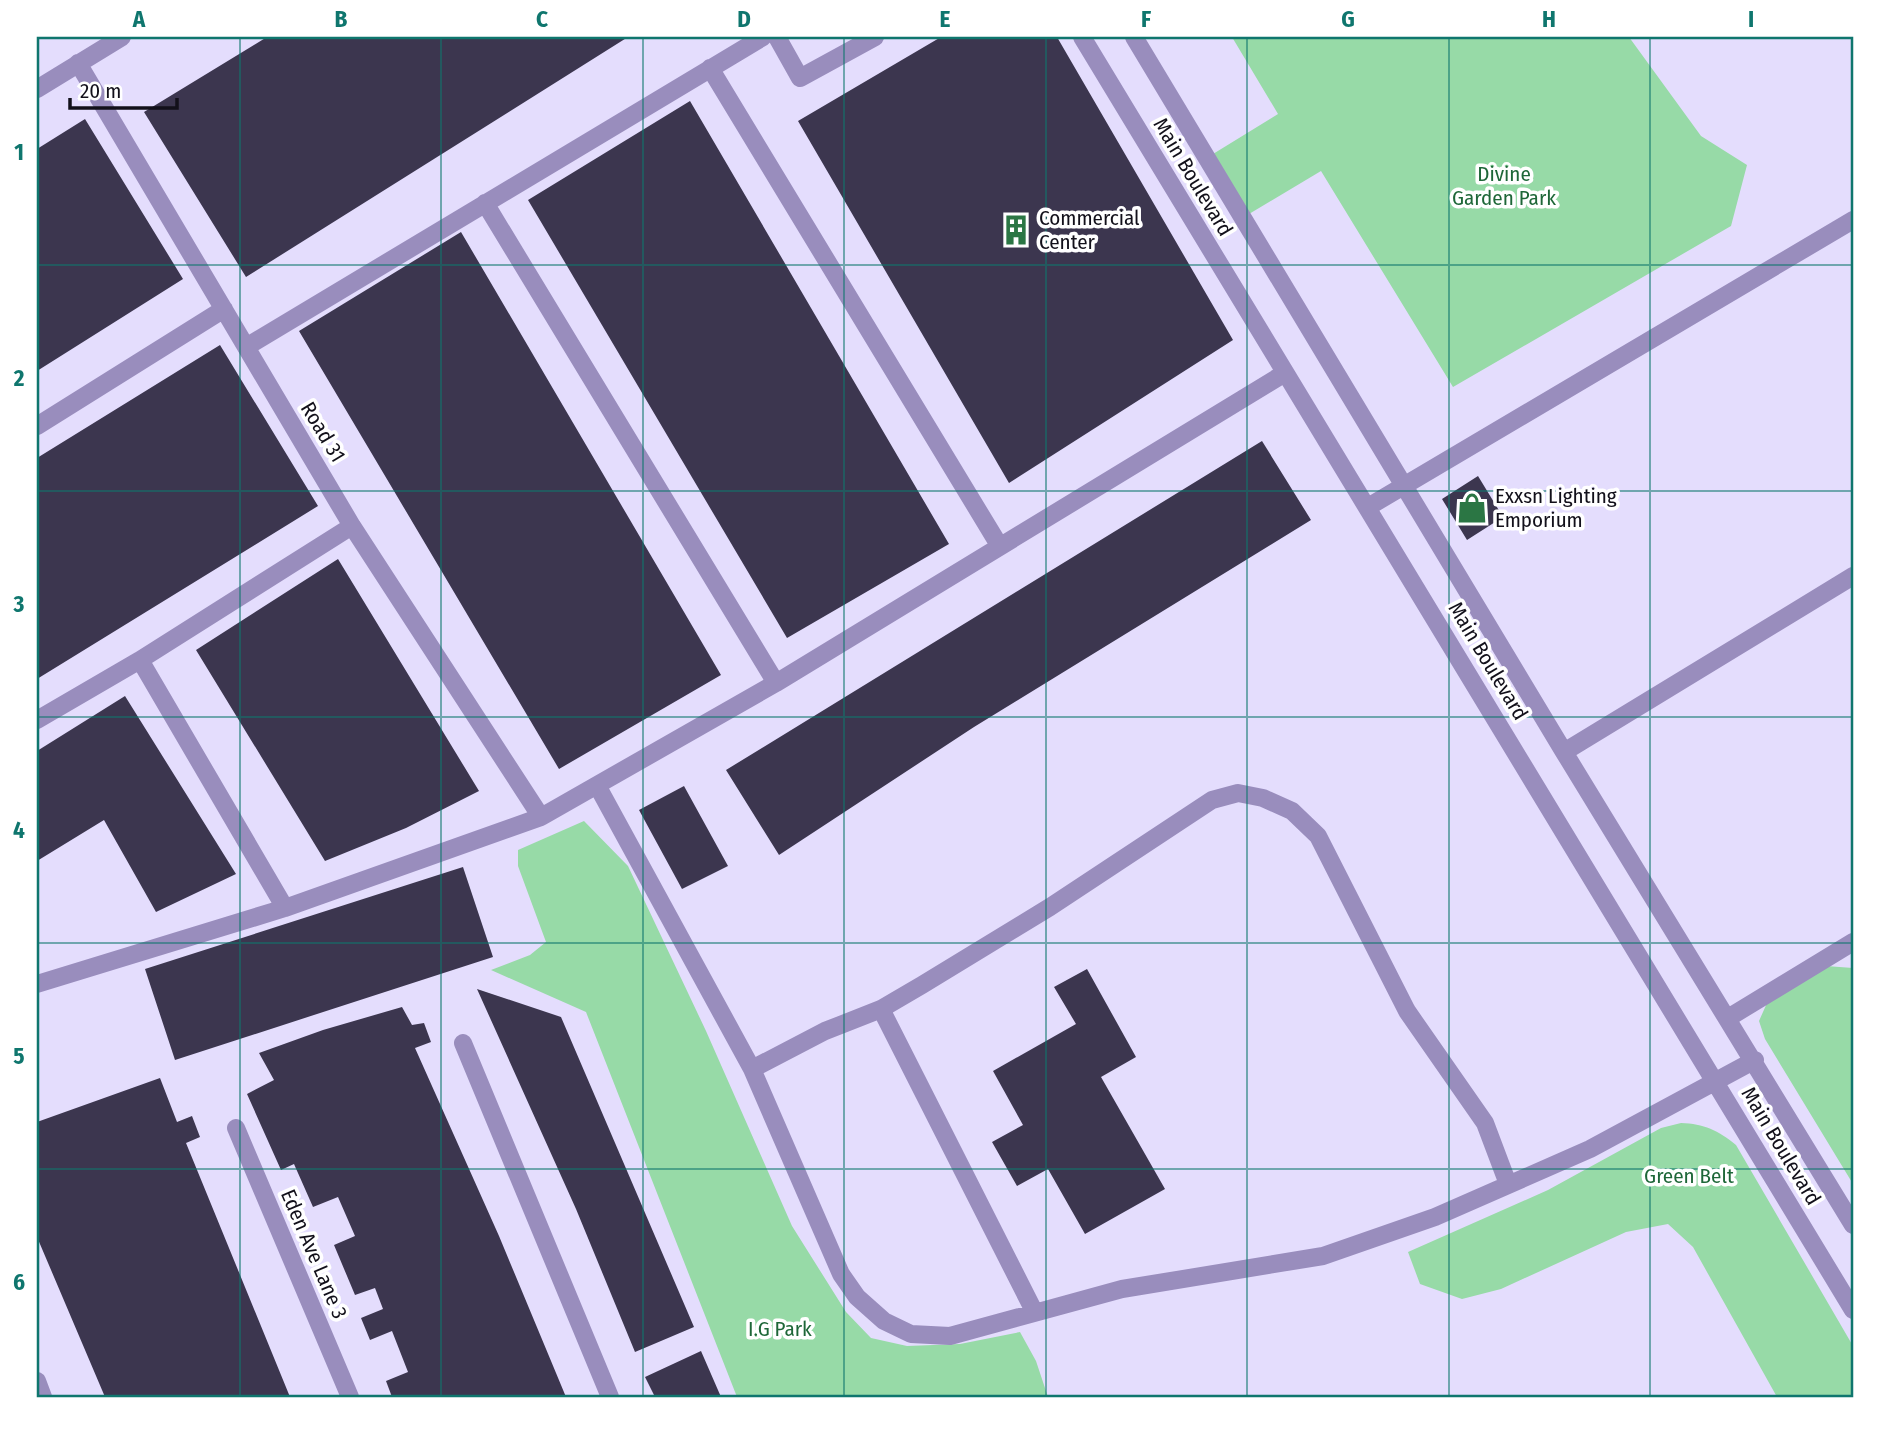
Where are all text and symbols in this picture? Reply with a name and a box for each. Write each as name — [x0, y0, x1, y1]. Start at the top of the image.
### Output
text: A — [132, 5, 146, 33]
text: B — [335, 5, 348, 33]
text: C — [536, 5, 548, 33]
text: D — [737, 5, 751, 33]
text: E — [940, 5, 951, 33]
text: F — [1141, 5, 1151, 33]
text: G — [1341, 5, 1355, 33]
text: H — [1542, 5, 1556, 33]
text: I — [1748, 5, 1754, 33]
scale bar — [70, 66, 177, 110]
text: 20 m — [80, 78, 121, 104]
street label: Main Boulevard — [1148, 113, 1238, 241]
text: 1 — [14, 138, 24, 166]
park label: Divine Garden Park — [1452, 161, 1556, 211]
place label: Commercial Center — [1039, 205, 1140, 255]
building icon: Commercial Center — [999, 213, 1033, 247]
text: 2 — [13, 364, 25, 392]
street label: Road 31 — [295, 397, 351, 467]
place label: Exxsn Lighting Emporium — [1495, 483, 1617, 533]
shop icon: Exxsn Lighting Emporium — [1455, 491, 1489, 525]
text: 3 — [13, 590, 25, 618]
street label: Main Boulevard — [1443, 597, 1533, 725]
text: 4 — [13, 816, 25, 844]
text: 5 — [13, 1042, 25, 1070]
street label: Main Boulevard — [1736, 1082, 1826, 1210]
park label: Green Belt — [1644, 1163, 1734, 1189]
street label: Eden Ave Lane 3 — [275, 1185, 353, 1323]
text: 6 — [13, 1268, 25, 1296]
park label: I.G Park — [748, 1316, 812, 1342]

